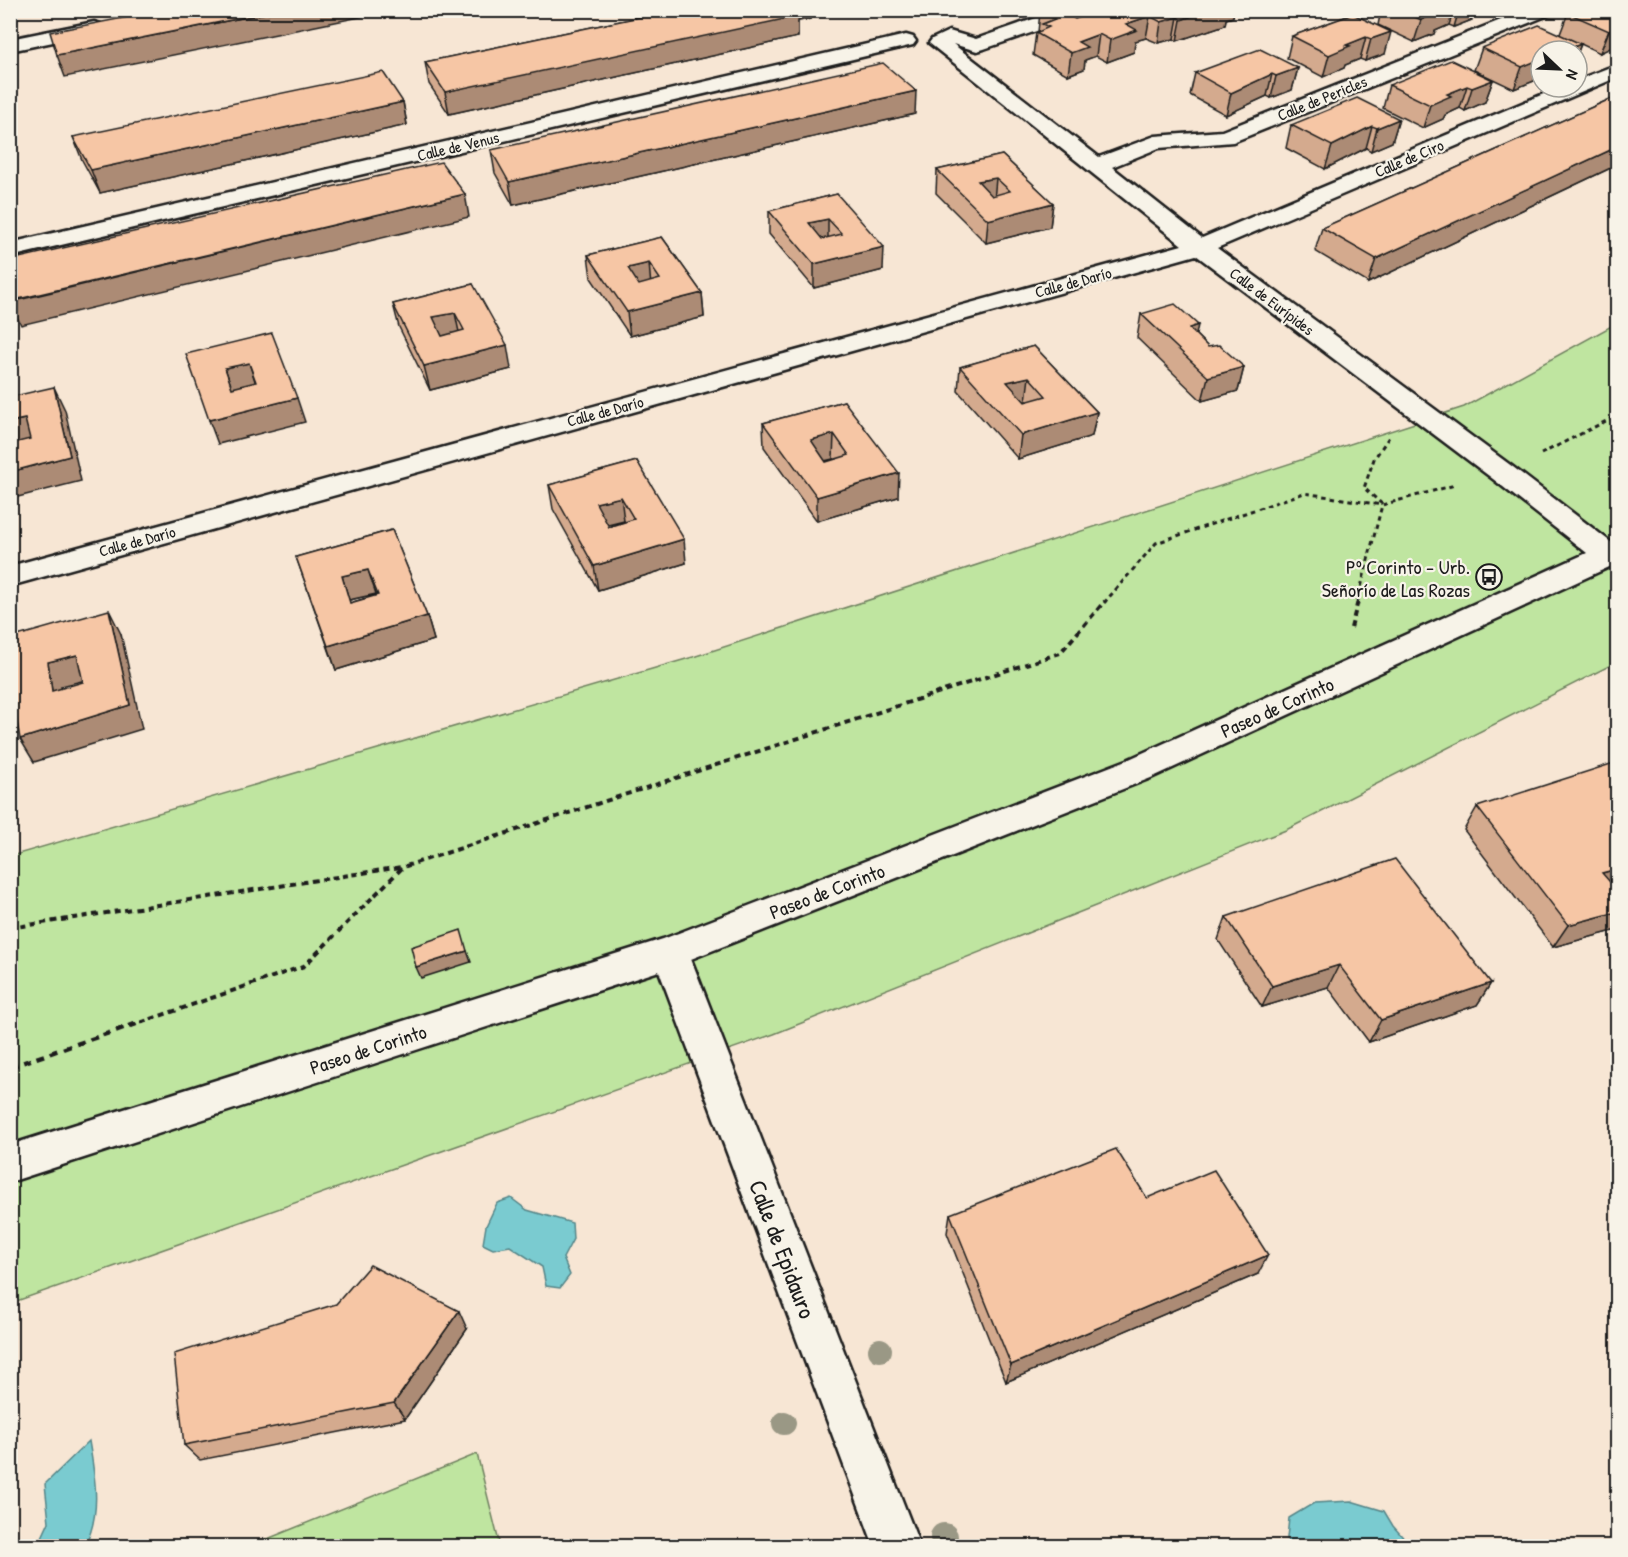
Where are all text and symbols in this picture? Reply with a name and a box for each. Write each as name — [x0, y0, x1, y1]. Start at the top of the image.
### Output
north arrow — [1529, 39, 1589, 99]
text: N — [1561, 67, 1585, 84]
street label: Calle de Pericles — [1274, 70, 1370, 126]
street label: Calle de Venus — [415, 126, 501, 166]
street label: Calle de Ciro — [1371, 133, 1448, 182]
street label: Calle de Darío — [1032, 261, 1114, 303]
street label: Calle de Eurípides — [1225, 262, 1319, 340]
street label: Calle de Darío — [564, 390, 646, 432]
street label: Calle de Darío — [96, 520, 178, 562]
place label: Pº Corinto - Urb. Señorío de Las Rozas — [1322, 553, 1470, 603]
bus stop icon: Pº Corinto - Urb. Señorío de Las Rozas — [1474, 562, 1504, 592]
street label: Paseo de Corinto — [1216, 670, 1338, 744]
street label: Paseo de Corinto — [766, 857, 888, 925]
street label: Paseo de Corinto — [306, 1017, 430, 1081]
street label: Calle de Epidauro — [742, 1175, 824, 1323]

